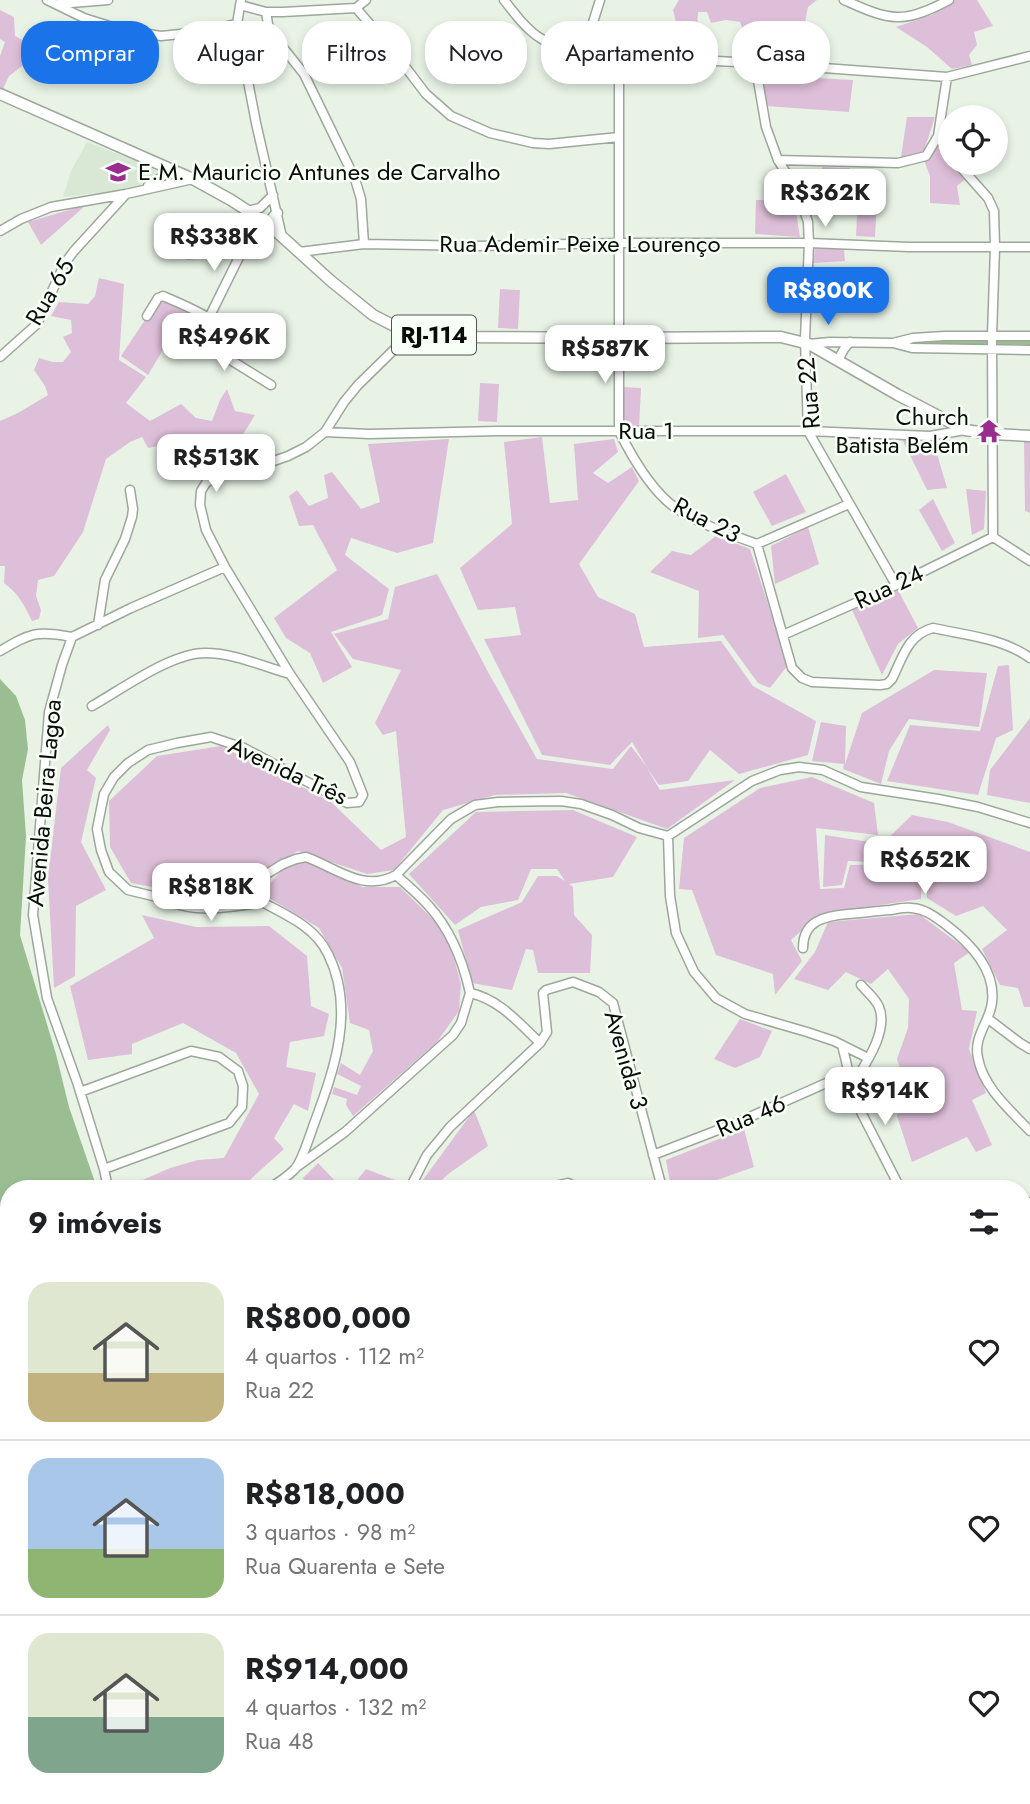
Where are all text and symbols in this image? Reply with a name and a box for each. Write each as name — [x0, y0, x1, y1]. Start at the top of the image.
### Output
chip: Comprar — [21, 21, 159, 84]
chip: Alugar — [173, 21, 288, 84]
chip: Filtros — [302, 21, 411, 84]
chip: Novo — [425, 21, 527, 84]
chip: Apartamento — [541, 21, 718, 84]
chip: Casa — [732, 21, 830, 84]
map controls — [938, 105, 1008, 175]
button: locate — [938, 105, 1008, 175]
place label: E.M. Mauricio Antunes de Carvalho — [138, 154, 500, 189]
school or university icon: E.M. Mauricio Antunes de Carvalho — [104, 158, 132, 186]
pin: R$362K — [768, 170, 882, 229]
text: R$362K — [780, 175, 870, 209]
pin: R$338K — [157, 214, 271, 273]
text: R$338K — [170, 219, 258, 253]
street label: Rua Ademir Peixe Lourenço — [439, 226, 721, 261]
street label: Rua 65 — [16, 252, 83, 332]
pin: R$800K — [771, 268, 885, 327]
text: R$800K — [783, 273, 873, 307]
pin: R$496K — [167, 314, 281, 373]
road number: RJ-114 — [392, 316, 476, 354]
text: R$496K — [178, 319, 270, 353]
pin: R$587K — [548, 326, 662, 385]
text: R$587K — [561, 331, 649, 365]
street label: Rua 22 — [788, 356, 829, 430]
place label: Church Batista Belém — [836, 399, 969, 462]
street label: Rua 1 — [618, 413, 674, 448]
temple icon: Church Batista Belém — [975, 417, 1003, 445]
pin: R$513K — [159, 434, 273, 494]
text: R$513K — [173, 440, 259, 474]
street label: Rua 23 — [667, 488, 747, 551]
street label: Rua 24 — [849, 555, 929, 618]
street label: Avenida Beira Lagoa — [17, 698, 70, 908]
street label: Avenida Três — [223, 728, 353, 813]
pin: R$652K — [868, 836, 982, 896]
text: R$652K — [880, 842, 970, 876]
pin: R$818K — [154, 864, 268, 923]
text: R$818K — [168, 869, 254, 903]
street label: Avenida 3 — [596, 1006, 657, 1114]
pin: R$914K — [828, 1068, 942, 1127]
text: R$914K — [841, 1073, 929, 1107]
street label: Rua 46 — [711, 1085, 791, 1146]
text: 9 imóveis — [28, 1201, 162, 1244]
icon: filters — [965, 1203, 1003, 1241]
text: R$800,000 — [245, 1296, 411, 1339]
icon: home — [84, 1310, 168, 1394]
icon: heart — [965, 1333, 1003, 1371]
text: 4 quartos · 112 m² — [245, 1339, 424, 1373]
text: Rua 22 — [245, 1373, 314, 1407]
text: R$818,000 — [245, 1472, 405, 1515]
icon: home — [84, 1486, 168, 1570]
icon: heart — [965, 1509, 1003, 1547]
text: 3 quartos · 98 m² — [245, 1515, 415, 1549]
text: Rua Quarenta e Sete — [245, 1549, 445, 1583]
text: R$914,000 — [245, 1647, 409, 1690]
icon: home — [84, 1661, 168, 1745]
icon: heart — [965, 1684, 1003, 1722]
text: 4 quartos · 132 m² — [245, 1690, 426, 1724]
text: Rua 48 — [245, 1724, 314, 1758]

